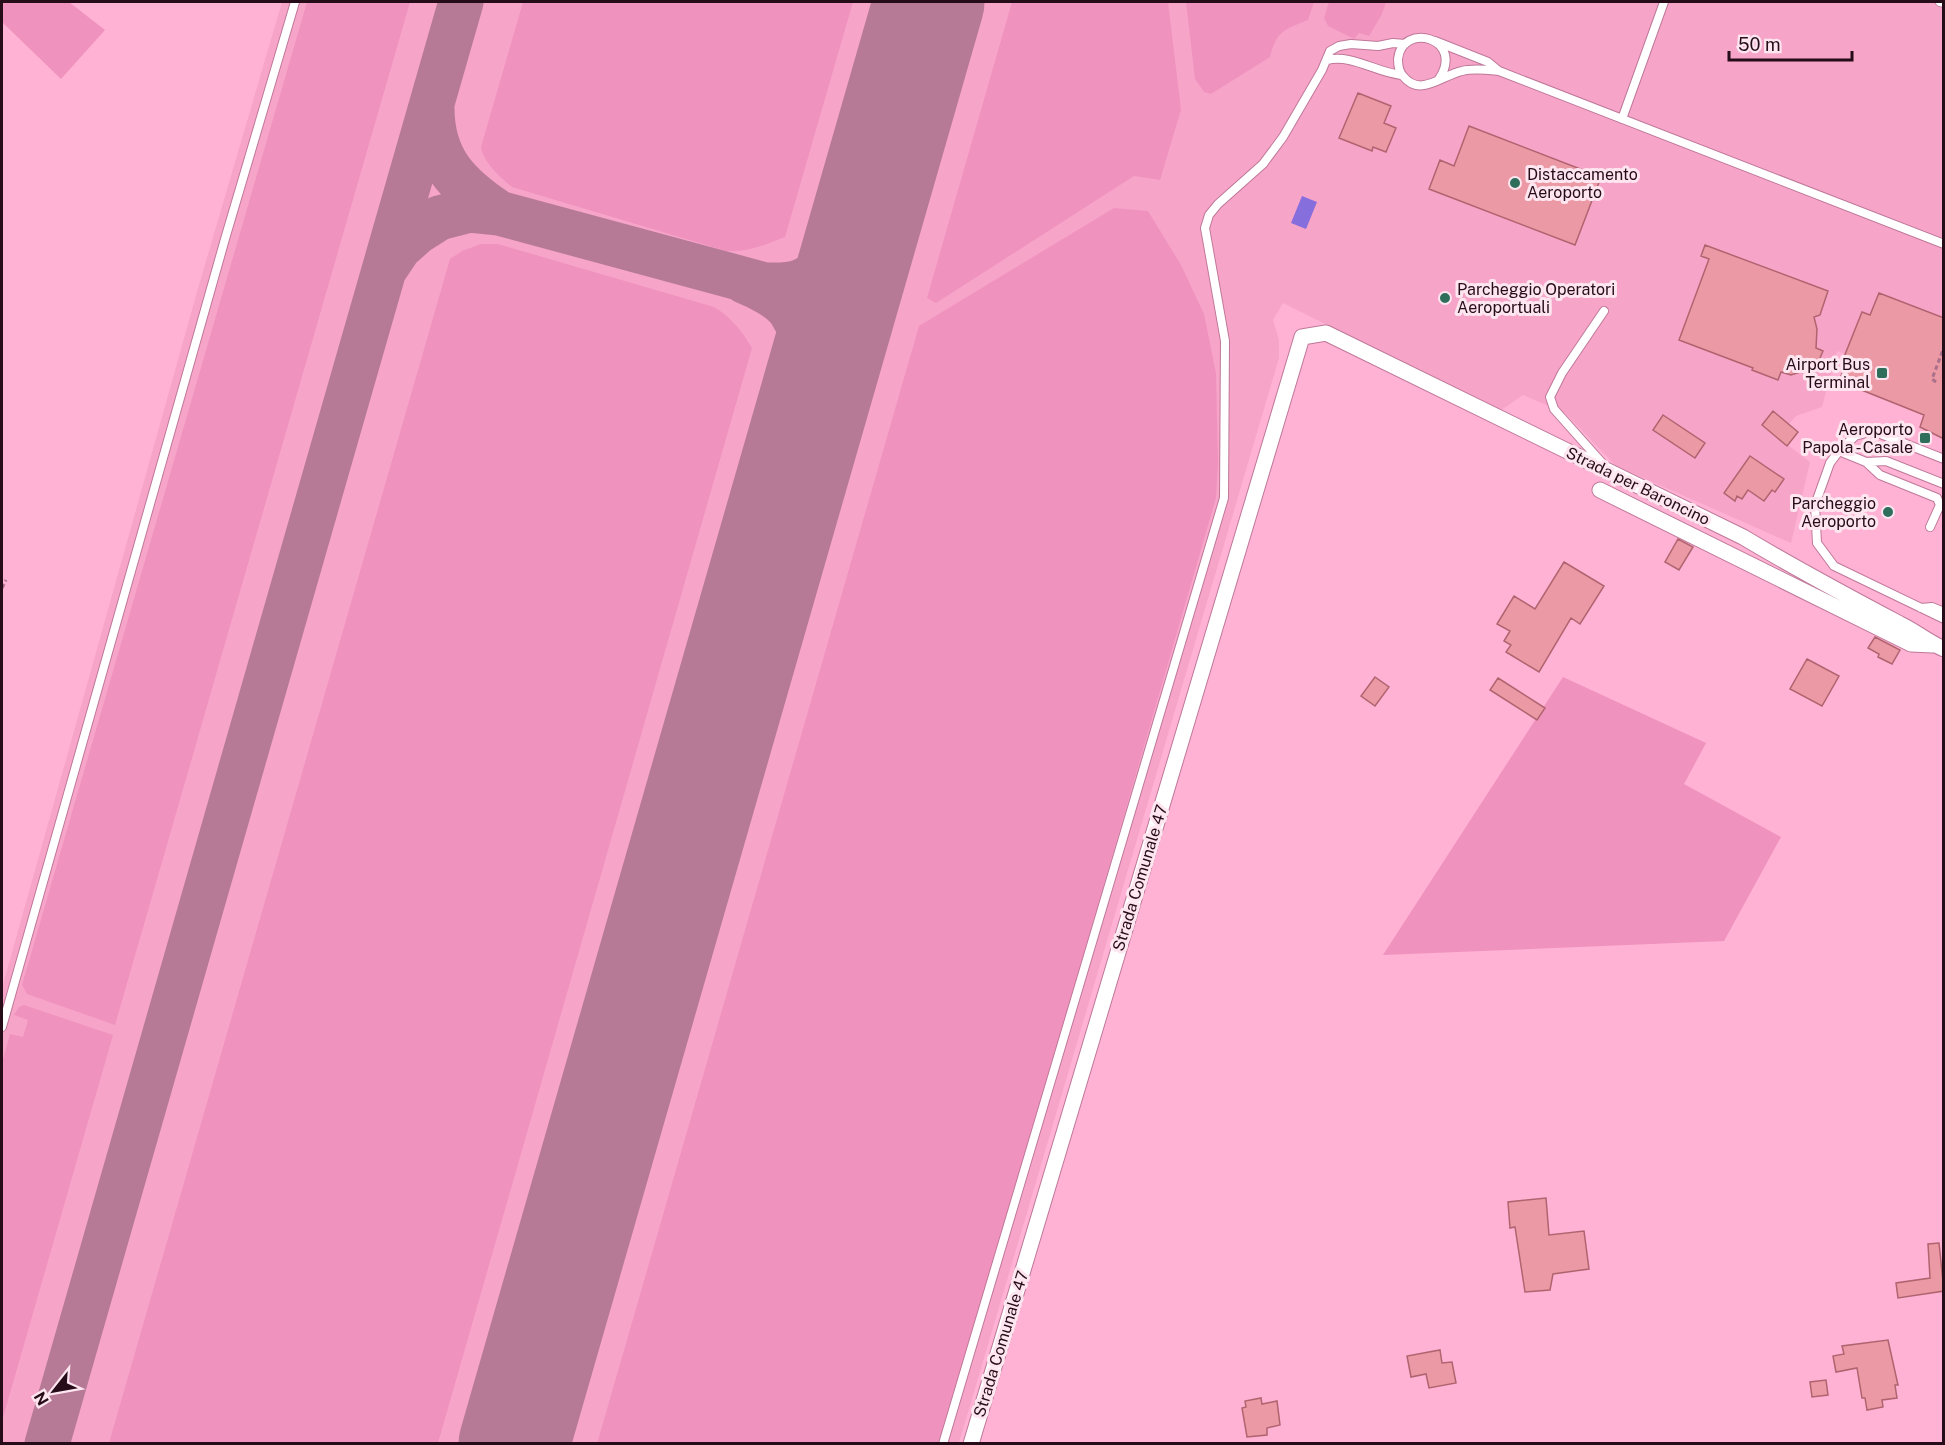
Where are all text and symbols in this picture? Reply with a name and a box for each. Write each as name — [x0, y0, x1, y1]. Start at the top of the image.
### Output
scale bar — [1729, 24, 1852, 62]
text: 50 m — [1738, 34, 1781, 55]
place label: Distaccamento Aeroporto — [1527, 165, 1638, 202]
marker: Distaccamento Aeroporto — [1508, 176, 1522, 190]
place label: Parcheggio Operatori Aeroportuali — [1457, 280, 1615, 317]
marker: Parcheggio Operatori Aeroportuali — [1438, 291, 1452, 305]
place label: Airport Bus Terminal — [1785, 355, 1870, 392]
marker: Airport Bus Terminal — [1875, 366, 1889, 380]
place label: Aeroporto Papola - Casale — [1802, 420, 1913, 457]
marker: Aeroporto Papola - Casale — [1918, 431, 1932, 445]
street label: Strada per Baroncino — [1563, 443, 1713, 529]
place label: Parcheggio Aeroporto — [1791, 494, 1876, 531]
marker: Parcheggio Aeroporto — [1881, 505, 1895, 519]
street label: Strada Comunale 47 — [1109, 803, 1171, 953]
street label: Strada Comunale 47 — [970, 1269, 1032, 1419]
north arrow — [24, 1361, 84, 1421]
text: N — [30, 1388, 53, 1409]

